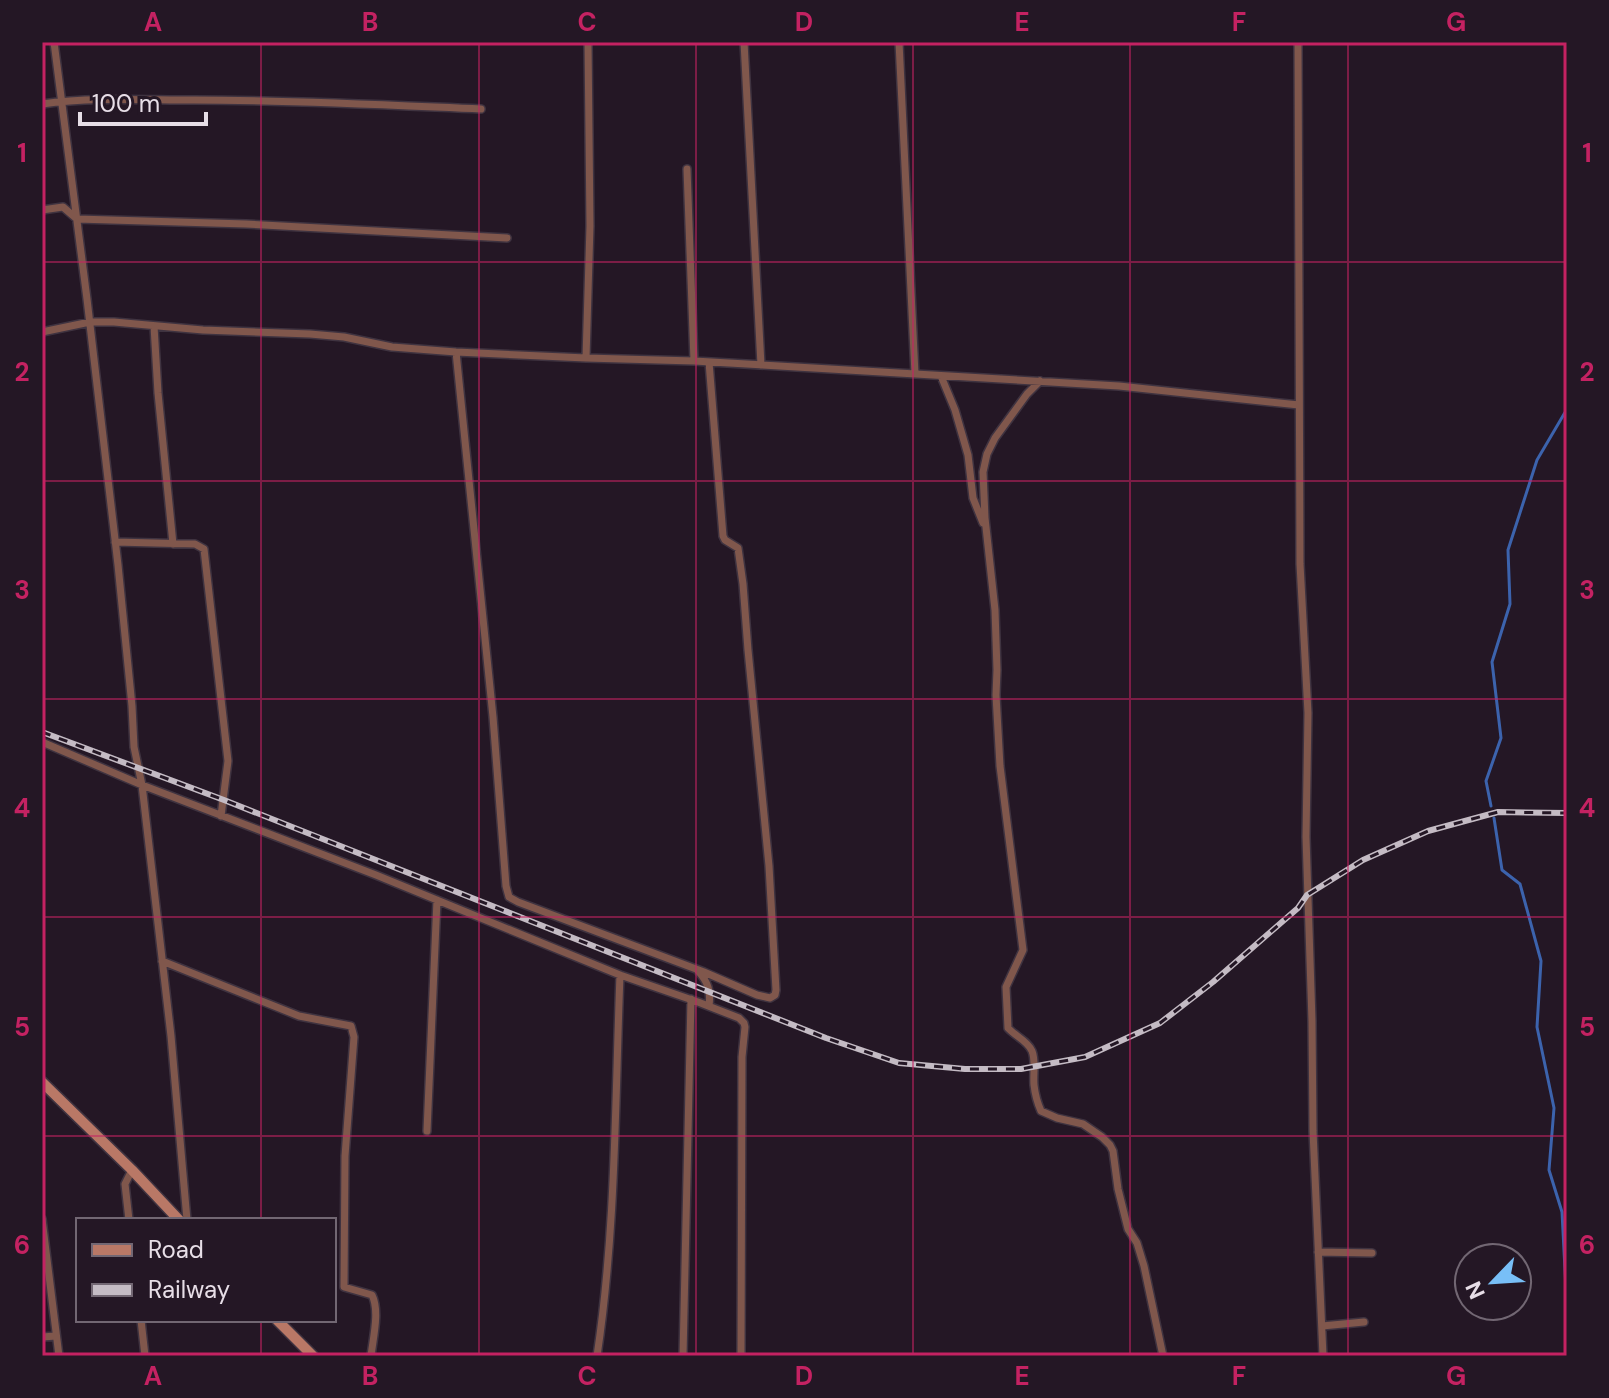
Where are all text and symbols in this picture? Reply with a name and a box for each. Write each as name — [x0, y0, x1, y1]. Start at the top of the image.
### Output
text: A — [144, 5, 162, 39]
text: B — [362, 5, 378, 39]
text: C — [577, 5, 597, 39]
text: D — [795, 5, 813, 39]
text: E — [1014, 5, 1030, 39]
text: F — [1232, 5, 1246, 39]
text: G — [1446, 5, 1466, 39]
scale bar — [80, 76, 206, 126]
text: 100 m — [92, 88, 160, 119]
text: 1 — [17, 136, 27, 170]
text: 1 — [1582, 136, 1592, 170]
text: 2 — [14, 355, 30, 389]
text: 2 — [1579, 355, 1595, 389]
text: 3 — [14, 573, 30, 607]
text: 3 — [1579, 573, 1595, 607]
text: 4 — [14, 791, 30, 825]
text: 4 — [1579, 791, 1595, 825]
text: 5 — [14, 1010, 30, 1044]
text: 5 — [1579, 1010, 1595, 1044]
legend — [76, 1218, 336, 1322]
text: 6 — [14, 1228, 30, 1262]
text: 6 — [1579, 1228, 1595, 1262]
text: Road — [148, 1234, 204, 1265]
north arrow — [1453, 1242, 1533, 1322]
text: Railway — [148, 1274, 230, 1305]
text: N — [1459, 1277, 1492, 1304]
text: A — [144, 1359, 162, 1393]
text: B — [362, 1359, 378, 1393]
text: C — [577, 1359, 597, 1393]
text: D — [795, 1359, 813, 1393]
text: E — [1014, 1359, 1030, 1393]
text: F — [1232, 1359, 1246, 1393]
text: G — [1446, 1359, 1466, 1393]

